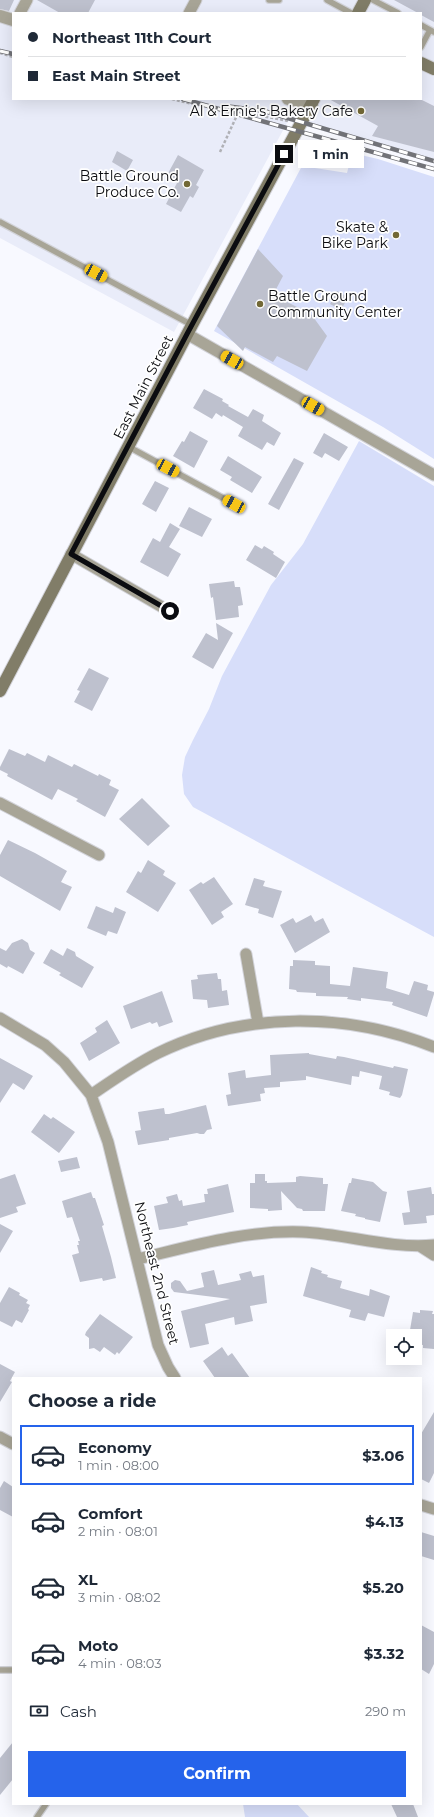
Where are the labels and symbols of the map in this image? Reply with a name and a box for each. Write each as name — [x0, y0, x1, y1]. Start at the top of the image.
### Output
place label: Al & Ernie's Bakery Cafe — [190, 102, 353, 120]
marker: Al & Ernie's Bakery Cafe — [356, 106, 366, 116]
callout: 1 min — [298, 140, 364, 168]
route end — [275, 145, 293, 163]
place label: Battle Ground Produce Co. — [80, 167, 179, 201]
marker: Battle Ground Produce Co. — [182, 179, 192, 189]
place label: Skate & Bike Park — [321, 218, 389, 252]
marker: Skate & Bike Park — [391, 230, 401, 240]
car — [83, 262, 109, 284]
place label: Battle Ground Community Center — [268, 287, 402, 321]
marker: Battle Ground Community Center — [255, 299, 265, 309]
street label: East Main Street — [109, 332, 177, 442]
car — [219, 349, 245, 371]
car — [300, 395, 326, 417]
car — [155, 457, 181, 479]
car — [221, 493, 247, 515]
route start — [161, 602, 179, 620]
street label: Northeast 2nd Street — [131, 1200, 184, 1347]

